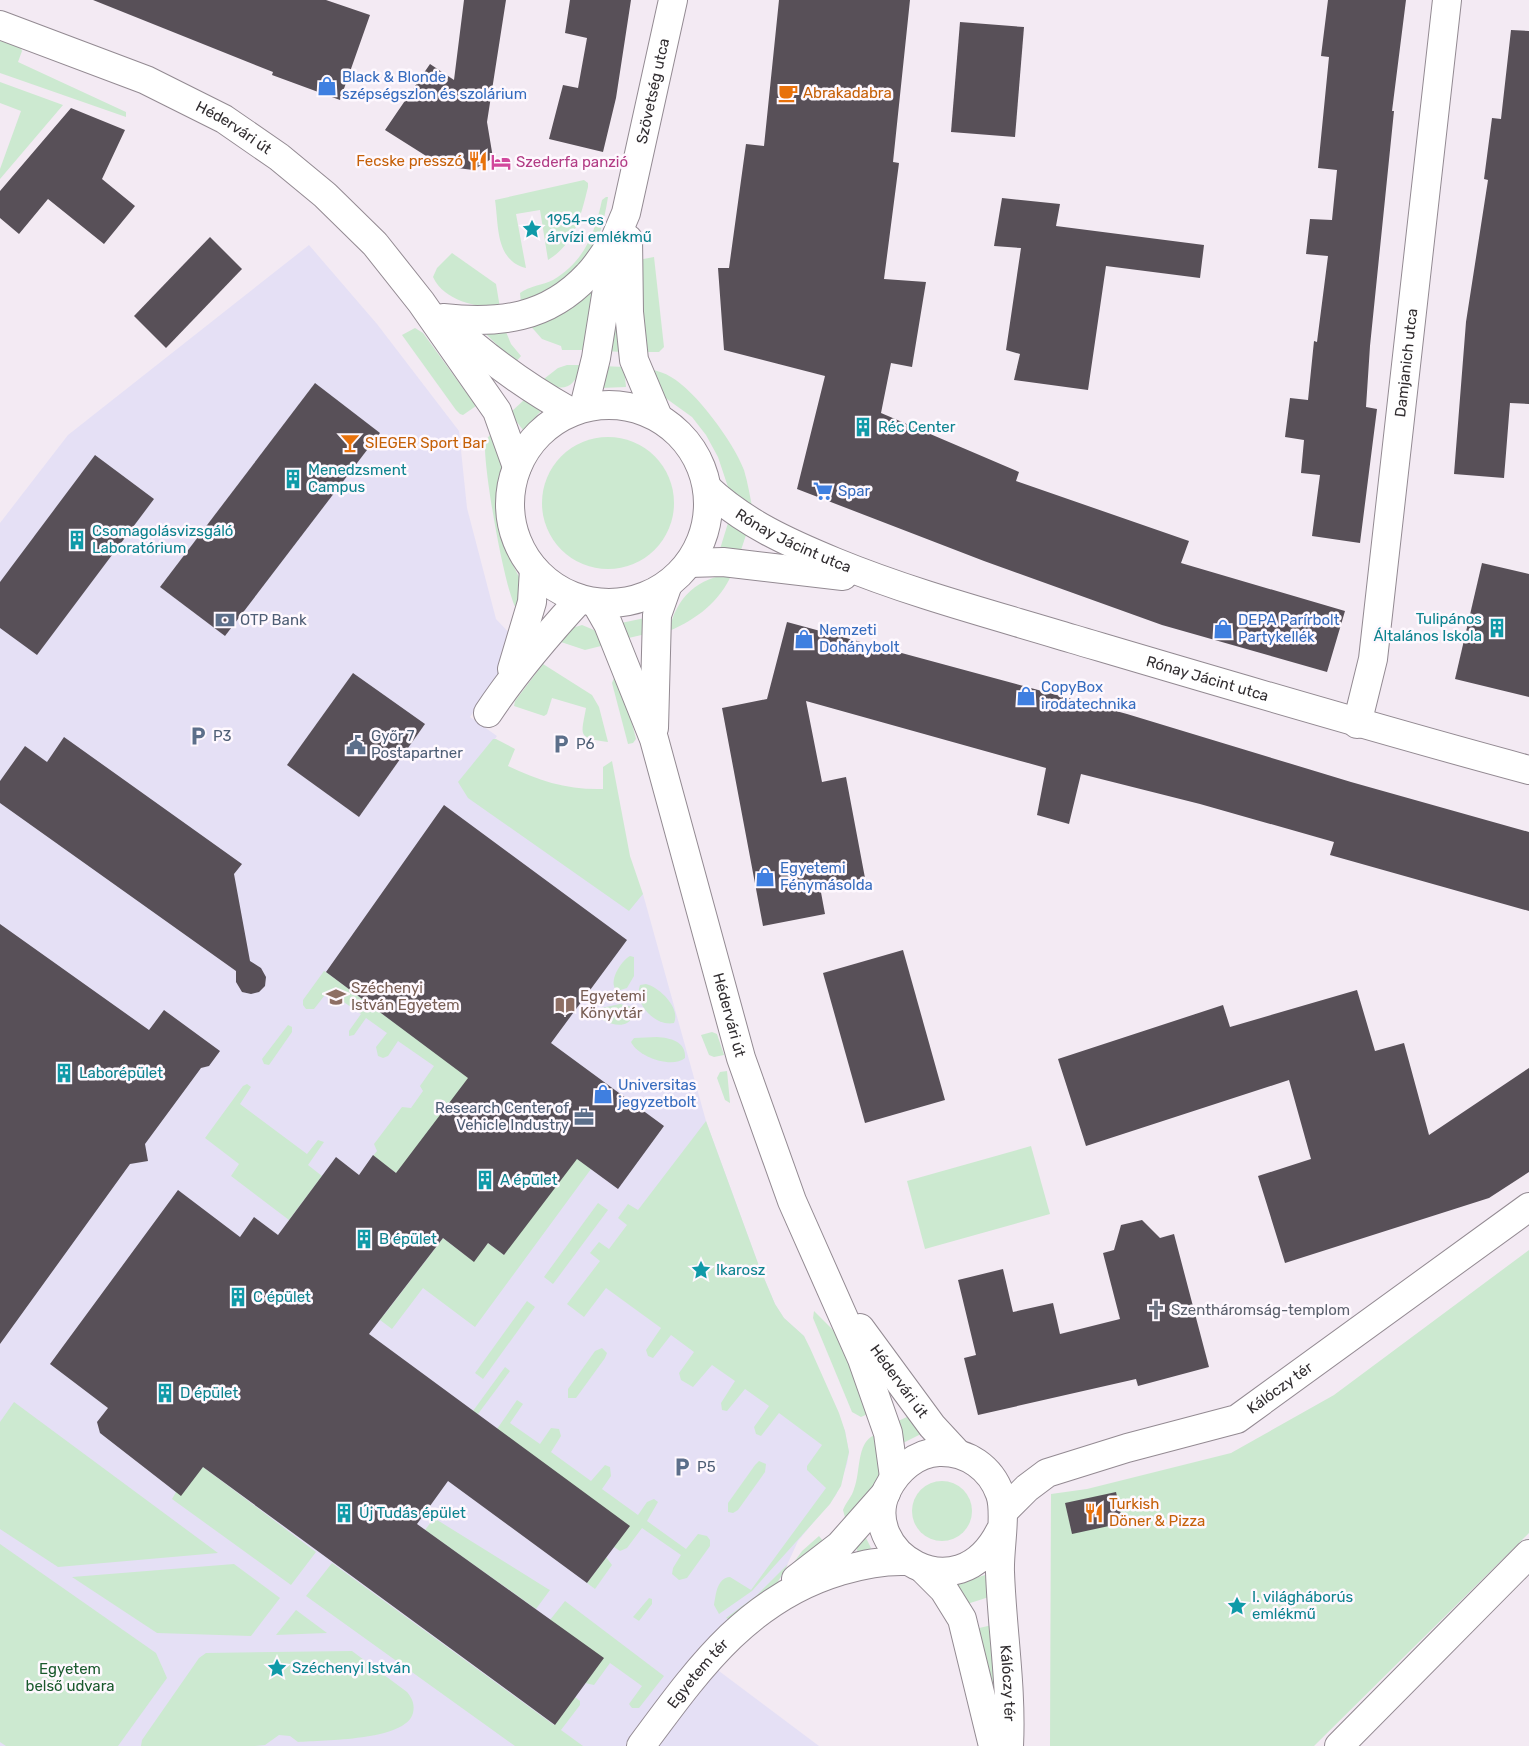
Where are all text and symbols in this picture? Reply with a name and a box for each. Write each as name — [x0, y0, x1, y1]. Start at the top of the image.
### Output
street label: Szövetség utca — [633, 37, 673, 146]
place label: Black & Blonde szépségszlon és szolárium — [342, 68, 527, 103]
shop icon: Black & Blonde szépségszlon és szolárium — [316, 75, 338, 97]
cafe icon: Abrakadabra — [777, 82, 799, 104]
place label: Abrakadabra — [803, 84, 892, 102]
street label: Hédervári út — [193, 97, 275, 158]
restaurant icon: Fecske presszó — [467, 150, 489, 172]
hotel icon: Szederfa panzió — [490, 151, 512, 173]
place label: Fecske presszó — [356, 152, 463, 170]
place label: Szederfa panzió — [516, 153, 628, 171]
place label: 1954-es árvízi emlékmű — [547, 211, 652, 246]
place icon: 1954-es árvízi emlékmű — [521, 218, 543, 240]
street label: Damjanich utca — [1391, 307, 1421, 418]
building icon: Réc Center — [852, 416, 874, 438]
place label: Réc Center — [878, 418, 956, 436]
bar icon: SIEGER Sport Bar — [339, 432, 361, 454]
place label: SIEGER Sport Bar — [365, 434, 487, 452]
place label: Menedzsment Campus — [308, 461, 407, 496]
building icon: Menedzsment Campus — [282, 468, 304, 490]
supermarket icon: Spar — [812, 480, 834, 502]
place label: Spar — [838, 482, 871, 500]
street label: Rónay Jácint utca — [732, 505, 854, 577]
place label: Csomagolásvizsgáló Laboratórium — [92, 522, 233, 557]
building icon: Csomagolásvizsgáló Laboratórium — [66, 529, 88, 551]
bank icon: OTP Bank — [214, 609, 236, 631]
place label: Tulipános Általános Iskola — [1374, 610, 1482, 645]
place label: OTP Bank — [240, 611, 307, 629]
place label: DEPA Parírbolt Partykellék — [1238, 611, 1340, 646]
building icon: Tulipános Általános Iskola — [1486, 617, 1508, 639]
shop icon: DEPA Parírbolt Partykellék — [1212, 618, 1234, 640]
place label: Nemzeti Dohánybolt — [819, 621, 900, 656]
shop icon: Nemzeti Dohánybolt — [793, 628, 815, 650]
street label: Rónay Jácint utca — [1144, 652, 1271, 705]
place label: CopyBox irodatechnika — [1041, 678, 1136, 713]
shop icon: CopyBox irodatechnika — [1015, 685, 1037, 707]
parking icon: P3 — [187, 725, 209, 747]
place label: P3 — [213, 727, 232, 745]
place label: Győr 7 Postapartner — [371, 727, 463, 762]
parking icon: P6 — [550, 733, 572, 755]
public building icon: Győr 7 Postapartner — [345, 734, 367, 756]
place label: P6 — [576, 735, 595, 753]
place label: Egyetemi Fénymásolda — [780, 859, 873, 894]
shop icon: Egyetemi Fénymásolda — [754, 866, 776, 888]
street label: Hédervári út — [709, 971, 749, 1059]
place label: Széchenyi István Egyetem — [351, 979, 460, 1014]
school or university icon: Széchenyi István Egyetem — [325, 986, 347, 1008]
place label: Egyetemi Könyvtár — [580, 987, 646, 1022]
library icon: Egyetemi Könyvtár — [554, 994, 576, 1016]
building icon: Laborépület — [53, 1062, 75, 1084]
place label: Laborépület — [79, 1064, 163, 1082]
place label: Universitas jegyzetbolt — [617, 1076, 697, 1111]
shop icon: Universitas jegyzetbolt — [592, 1083, 614, 1105]
place label: Research Center of Vehicle Industry — [435, 1099, 569, 1134]
office icon: Research Center of Vehicle Industry — [573, 1106, 595, 1128]
building icon: A épület — [474, 1169, 496, 1191]
place label: A épület — [500, 1171, 558, 1189]
building icon: B épület — [353, 1228, 375, 1250]
place label: B épület — [379, 1230, 437, 1248]
place icon: Ikarosz — [690, 1259, 712, 1281]
place label: Ikarosz — [716, 1261, 766, 1279]
building icon: C épület — [227, 1286, 249, 1308]
place label: C épület — [253, 1288, 311, 1306]
church icon: Szentháromság-templom — [1145, 1299, 1167, 1321]
place label: Szentháromság-templom — [1171, 1301, 1350, 1319]
street label: Hédervári út — [866, 1341, 932, 1421]
street label: Kálóczy tér — [1244, 1358, 1316, 1418]
building icon: D épület — [154, 1382, 176, 1404]
place label: D épület — [180, 1384, 238, 1402]
parking icon: P5 — [671, 1456, 693, 1478]
place label: P5 — [697, 1458, 716, 1476]
place label: Turkish Döner & Pizza — [1109, 1495, 1205, 1530]
building icon: Új Tudás épület — [333, 1502, 355, 1524]
restaurant icon: Turkish Döner & Pizza — [1083, 1502, 1105, 1524]
place label: Új Tudás épület — [359, 1504, 466, 1522]
place label: I. világháborús emlékmű — [1252, 1588, 1354, 1623]
place icon: I. világháborús emlékmű — [1226, 1595, 1248, 1617]
street label: Egyetem tér — [663, 1635, 732, 1712]
street label: Kálóczy tér — [996, 1644, 1019, 1722]
place icon: Széchenyi István — [266, 1657, 288, 1679]
place label: Széchenyi István — [292, 1659, 411, 1677]
park label: Egyetem belső udvara — [25, 1660, 115, 1695]

